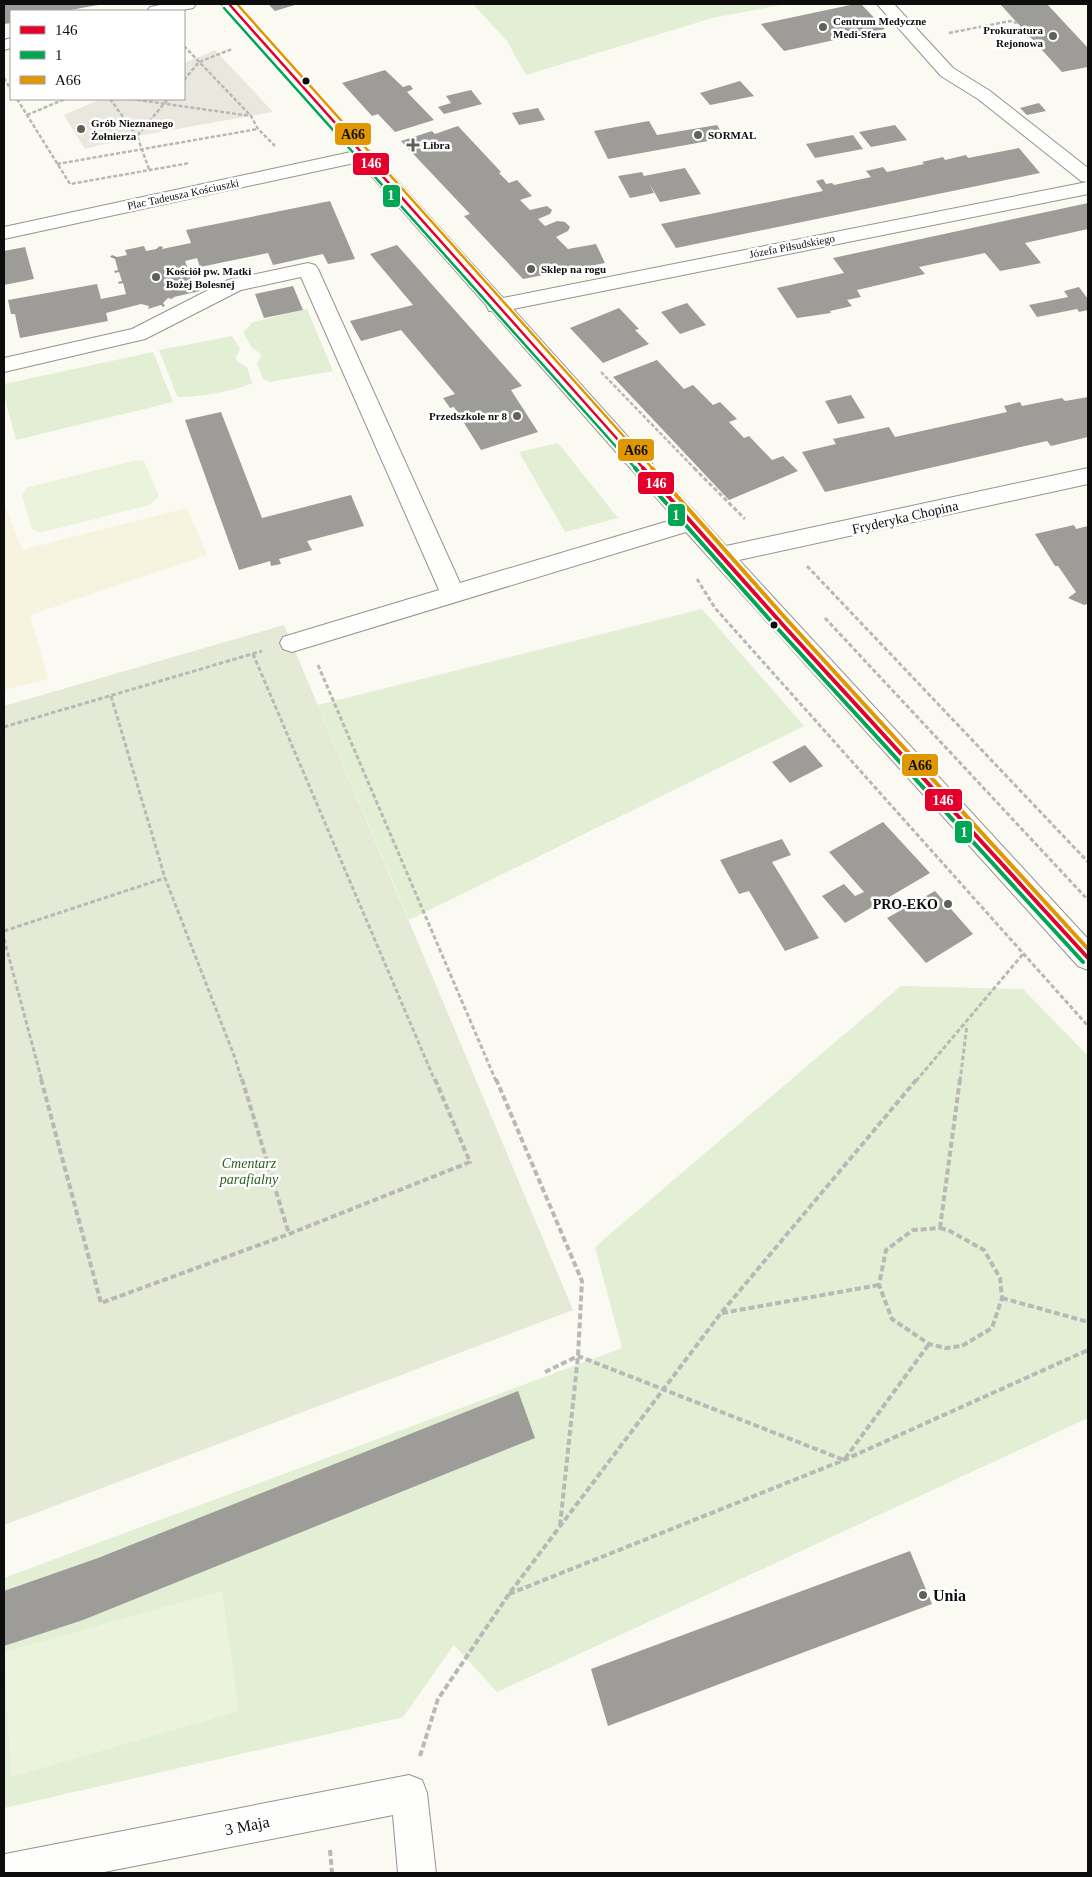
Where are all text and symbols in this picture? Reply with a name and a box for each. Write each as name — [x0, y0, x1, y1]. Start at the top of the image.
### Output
legend — [10, 10, 185, 100]
place label: Centrum Medyczne Medi-Sfera — [833, 15, 926, 40]
marker: Centrum Medyczne Medi-Sfera — [817, 21, 829, 33]
text: 146 — [55, 22, 78, 38]
place label: Prokuratura Rejonowa — [983, 24, 1043, 49]
marker: Prokuratura Rejonowa — [1047, 30, 1059, 42]
text: 1 — [55, 47, 63, 63]
text: A66 — [55, 72, 81, 88]
unlabelled marker — [301, 76, 311, 86]
place label: Grób Nieznanego Żołnierza — [91, 117, 174, 142]
line badge: A66 — [334, 122, 372, 146]
marker: Grób Nieznanego Żołnierza — [75, 123, 87, 135]
text: A66 — [341, 127, 365, 142]
marker: SORMAL — [692, 129, 704, 141]
place label: SORMAL — [708, 129, 756, 141]
marker: Libra — [407, 139, 419, 151]
place label: Libra — [423, 139, 450, 151]
line badge: 146 — [352, 152, 390, 176]
text: 146 — [361, 156, 382, 171]
street label: Plac Tadeusza Kościuszki — [126, 176, 240, 212]
line badge: 1 — [382, 184, 401, 208]
text: 1 — [388, 188, 395, 203]
street label: Józefa Piłsudskiego — [748, 232, 836, 260]
marker: Sklep na rogu — [525, 263, 537, 275]
place label: Sklep na rogu — [541, 263, 606, 275]
place label: Kościół pw. Matki Bożej Bolesnej — [166, 265, 251, 290]
marker: Kościół pw. Matki Bożej Bolesnej — [150, 271, 162, 283]
place label: Przedszkole nr 8 — [429, 410, 507, 422]
marker: Przedszkole nr 8 — [511, 410, 523, 422]
line badge: A66 — [617, 438, 655, 462]
text: A66 — [624, 443, 648, 458]
line badge: 146 — [637, 471, 675, 495]
text: 146 — [646, 476, 667, 491]
street label: Fryderyka Chopina — [851, 498, 960, 537]
line badge: 1 — [667, 503, 686, 527]
text: 1 — [673, 508, 680, 523]
unlabelled marker — [769, 620, 779, 630]
line badge: A66 — [901, 753, 939, 777]
text: A66 — [908, 758, 932, 773]
line badge: 146 — [924, 788, 963, 812]
text: 146 — [933, 793, 954, 808]
line badge: 1 — [954, 820, 973, 844]
text: 1 — [961, 825, 968, 840]
place label: PRO-EKO — [873, 897, 938, 912]
marker: PRO-EKO — [942, 898, 954, 910]
park label: Cmentarz parafialny — [219, 1156, 279, 1187]
place label: Unia — [933, 1587, 966, 1604]
marker: Unia — [917, 1589, 929, 1601]
street label: 3 Maja — [223, 1813, 271, 1839]

